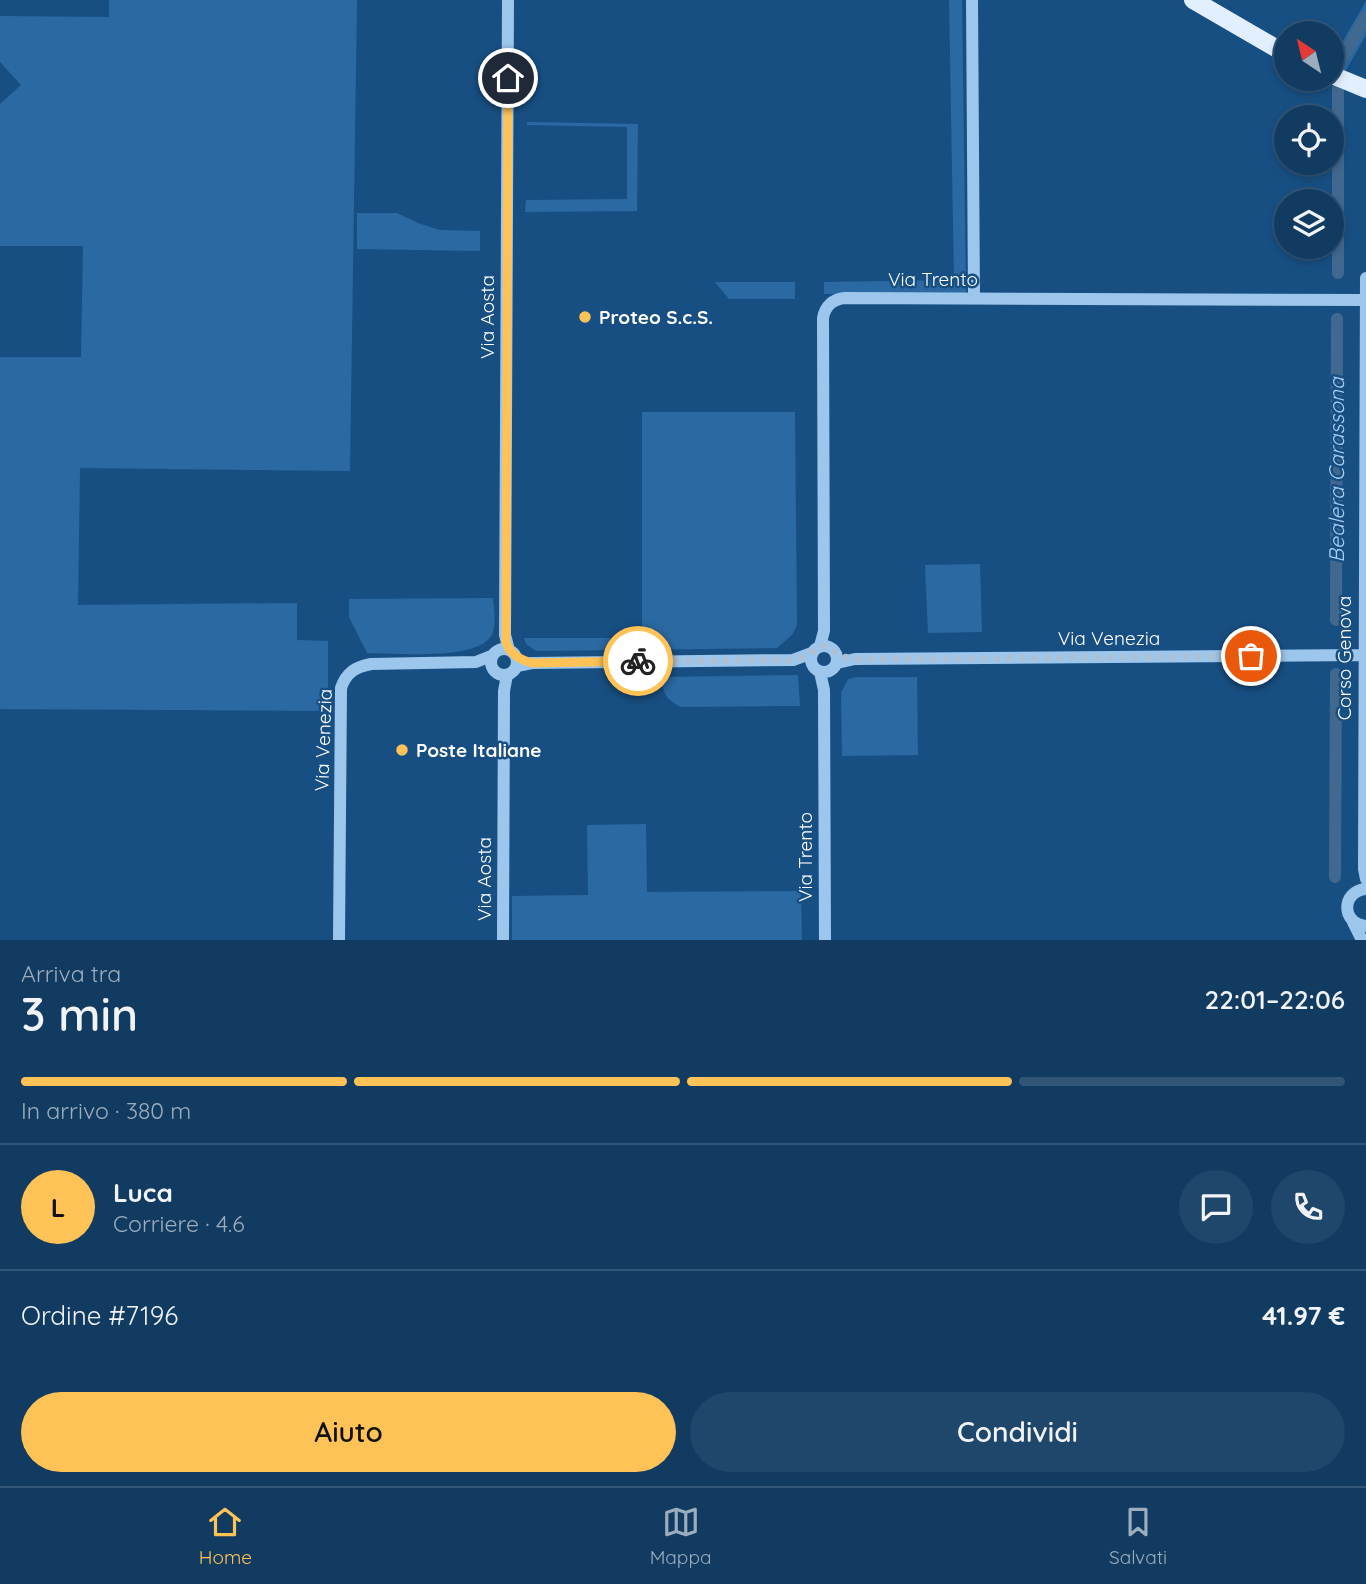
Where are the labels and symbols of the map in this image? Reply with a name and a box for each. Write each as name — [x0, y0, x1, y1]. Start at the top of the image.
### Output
north arrow — [1274, 21, 1344, 91]
pin — [478, 48, 538, 108]
street label: Via Trento — [888, 267, 978, 291]
street label: Via Aosta — [475, 275, 499, 359]
place label: Proteo S.c.S. — [599, 305, 713, 329]
marker: Proteo S.c.S. — [577, 309, 593, 325]
water label: Bealera Carassona — [1323, 376, 1349, 563]
street label: Corso Genova — [1332, 596, 1356, 720]
courier — [603, 626, 673, 696]
street label: Via Venezia — [1058, 626, 1160, 650]
pin — [1221, 626, 1281, 686]
street label: Via Venezia — [309, 688, 337, 792]
place label: Poste Italiane — [416, 738, 542, 762]
marker: Poste Italiane — [394, 742, 410, 758]
street label: Via Trento — [793, 812, 817, 902]
street label: Via Aosta — [472, 837, 496, 921]

